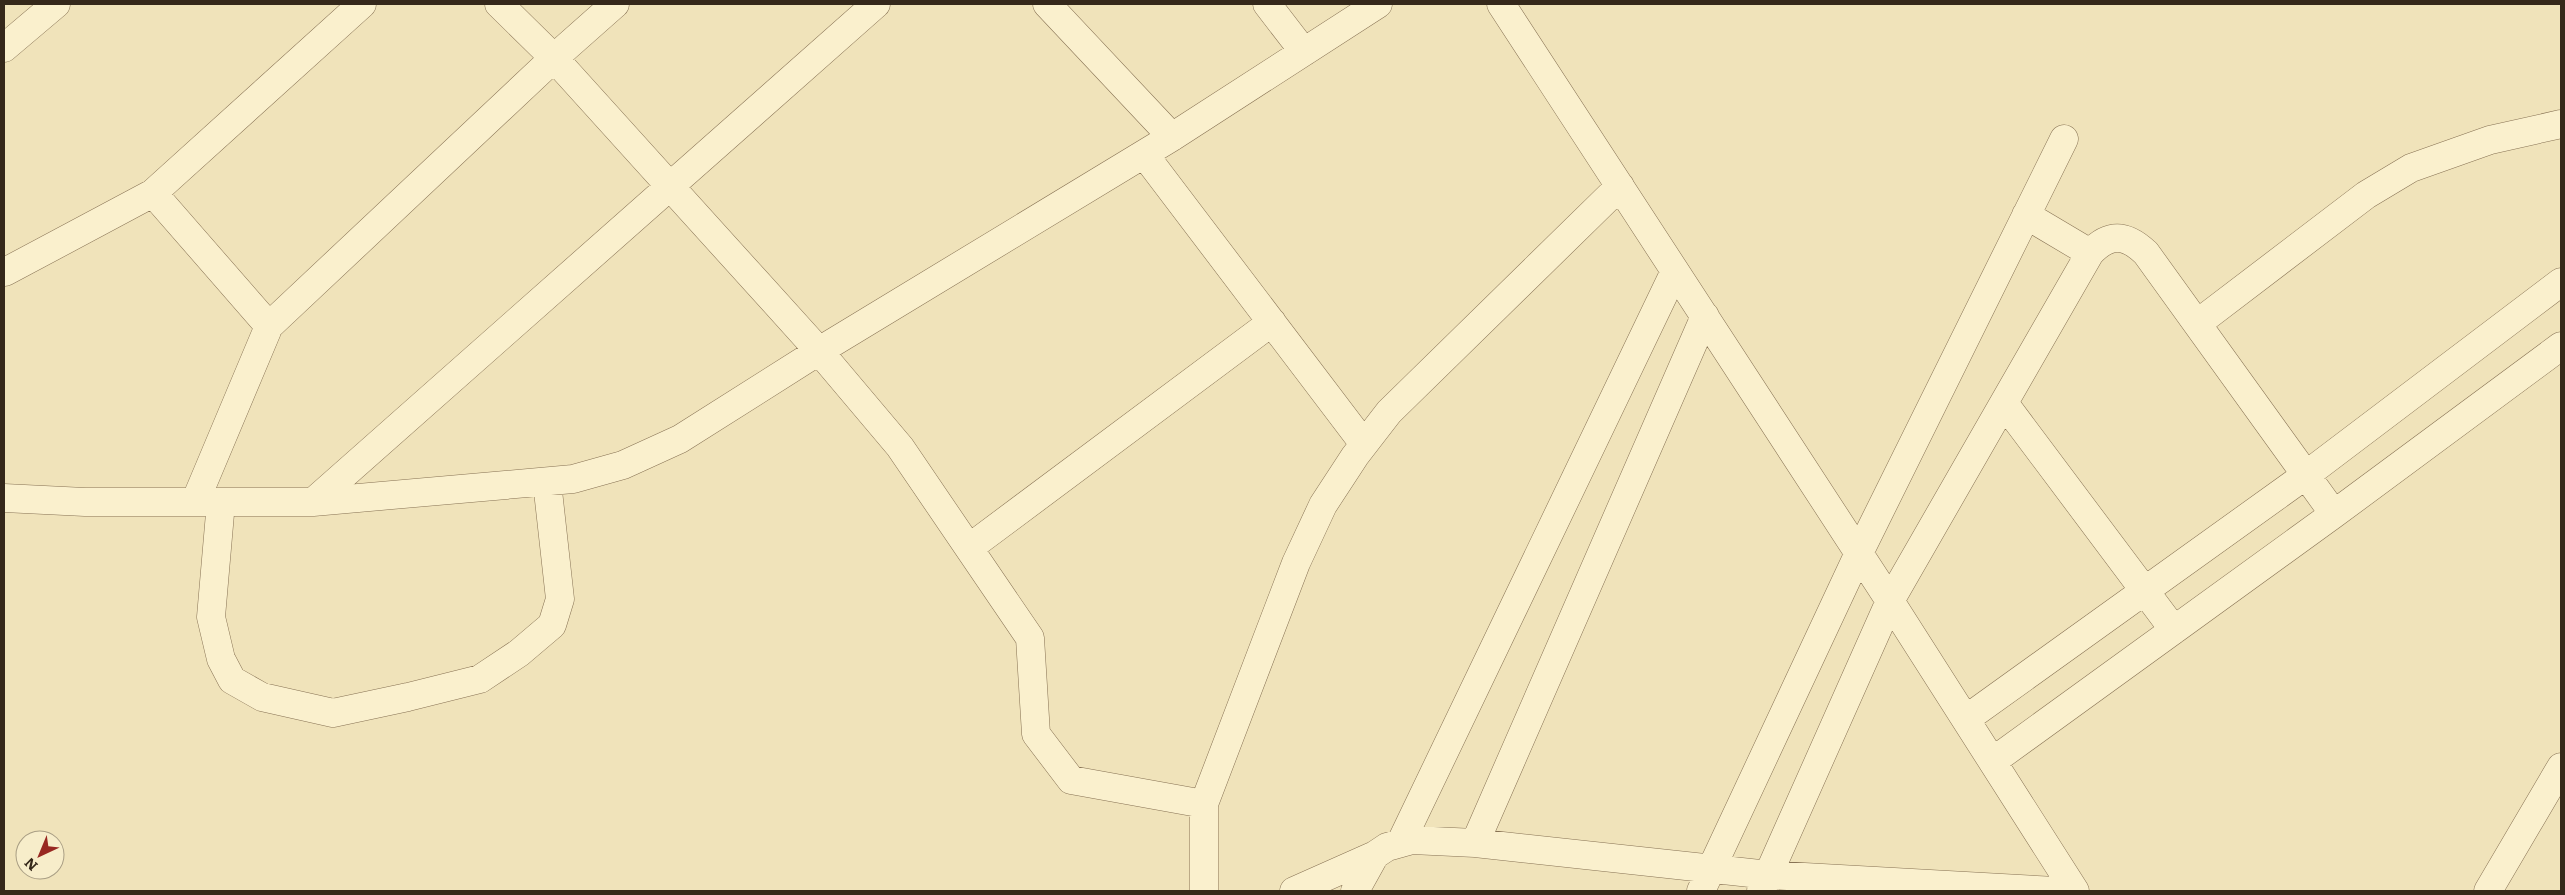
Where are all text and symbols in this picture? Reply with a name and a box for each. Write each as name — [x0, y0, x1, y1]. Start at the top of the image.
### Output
north arrow — [15, 830, 65, 880]
text: N — [19, 854, 41, 876]

